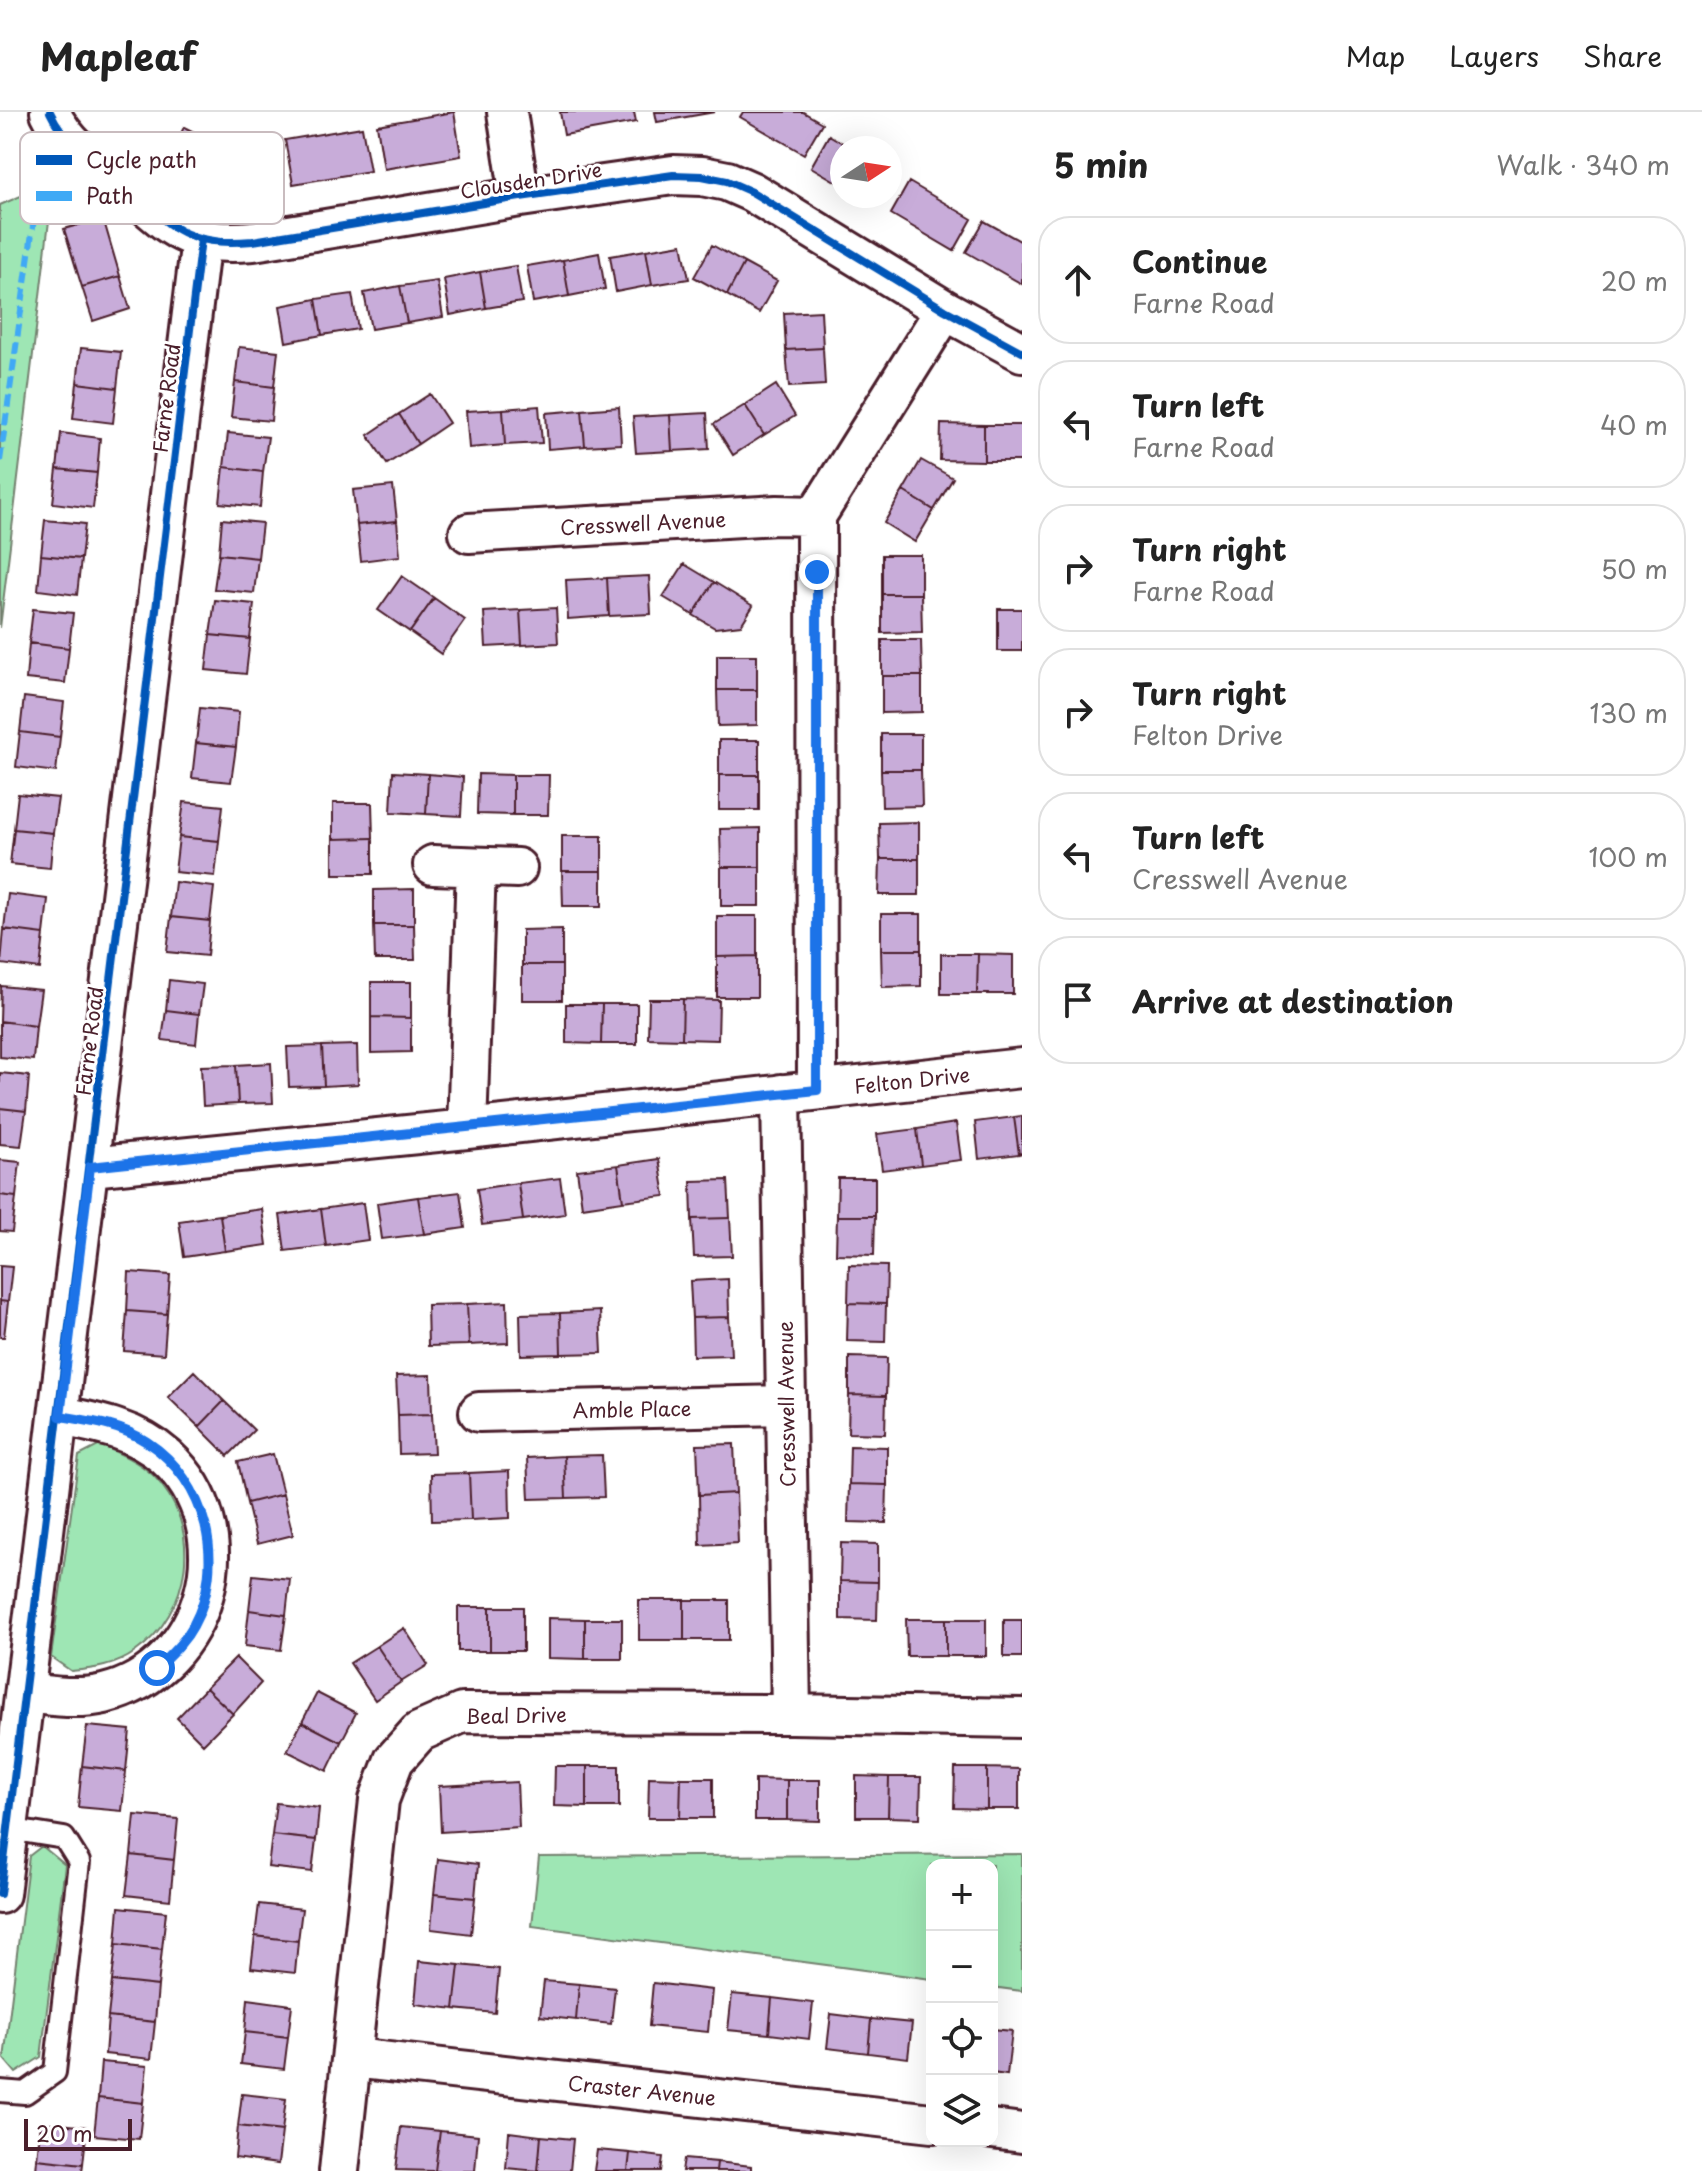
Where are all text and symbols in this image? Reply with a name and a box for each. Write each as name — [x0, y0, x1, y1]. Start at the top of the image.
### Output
text: Mapleaf — [40, 27, 197, 84]
text: Map — [1345, 34, 1405, 77]
text: Layers — [1449, 34, 1539, 77]
text: Share — [1583, 34, 1662, 77]
legend — [20, 132, 284, 224]
north arrow — [830, 136, 902, 208]
text: 5 min — [1054, 138, 1148, 190]
text: Cycle path — [86, 142, 197, 175]
text: Walk · 340 m — [1497, 145, 1670, 184]
street label: Clousden Drive — [458, 154, 604, 206]
text: Path — [86, 178, 134, 211]
text: Continue — [1132, 238, 1267, 283]
icon: ahead — [1056, 258, 1100, 302]
text: 20 m — [1601, 261, 1668, 300]
text: Farne Road — [1132, 283, 1275, 322]
street label: Farne Road — [144, 342, 188, 454]
text: Turn left — [1132, 382, 1264, 427]
icon: left — [1056, 402, 1100, 446]
text: 40 m — [1600, 405, 1668, 444]
text: Farne Road — [1132, 427, 1275, 466]
street label: Cresswell Avenue — [559, 504, 727, 542]
text: Turn right — [1132, 526, 1287, 571]
icon: right — [1056, 546, 1100, 590]
text: 50 m — [1601, 549, 1668, 588]
route end — [799, 554, 835, 590]
text: Farne Road — [1132, 571, 1275, 610]
text: Turn right — [1132, 670, 1287, 715]
icon: right — [1056, 690, 1100, 734]
text: 130 m — [1589, 693, 1668, 732]
text: Felton Drive — [1132, 715, 1283, 754]
text: Turn left — [1132, 814, 1264, 859]
icon: left — [1056, 834, 1100, 878]
text: 100 m — [1588, 837, 1668, 876]
text: Cresswell Avenue — [1132, 859, 1348, 898]
icon: arrive — [1056, 978, 1100, 1022]
text: Arrive at destination — [1132, 978, 1454, 1023]
street label: Farne Road — [67, 985, 111, 1097]
street label: Felton Drive — [853, 1059, 971, 1101]
street label: Cresswell Avenue — [770, 1321, 802, 1487]
street label: Amble Place — [572, 1393, 692, 1425]
route start — [139, 1650, 175, 1686]
street label: Beal Drive — [465, 1699, 567, 1731]
map controls — [926, 1859, 998, 2147]
button: + — [926, 1859, 998, 1931]
button: − — [926, 1931, 998, 2003]
button: locate — [926, 2003, 998, 2075]
street label: Craster Avenue — [566, 2067, 718, 2113]
button: layers — [926, 2075, 998, 2147]
scale bar — [24, 2115, 132, 2151]
text: 20 m — [36, 2116, 93, 2149]

